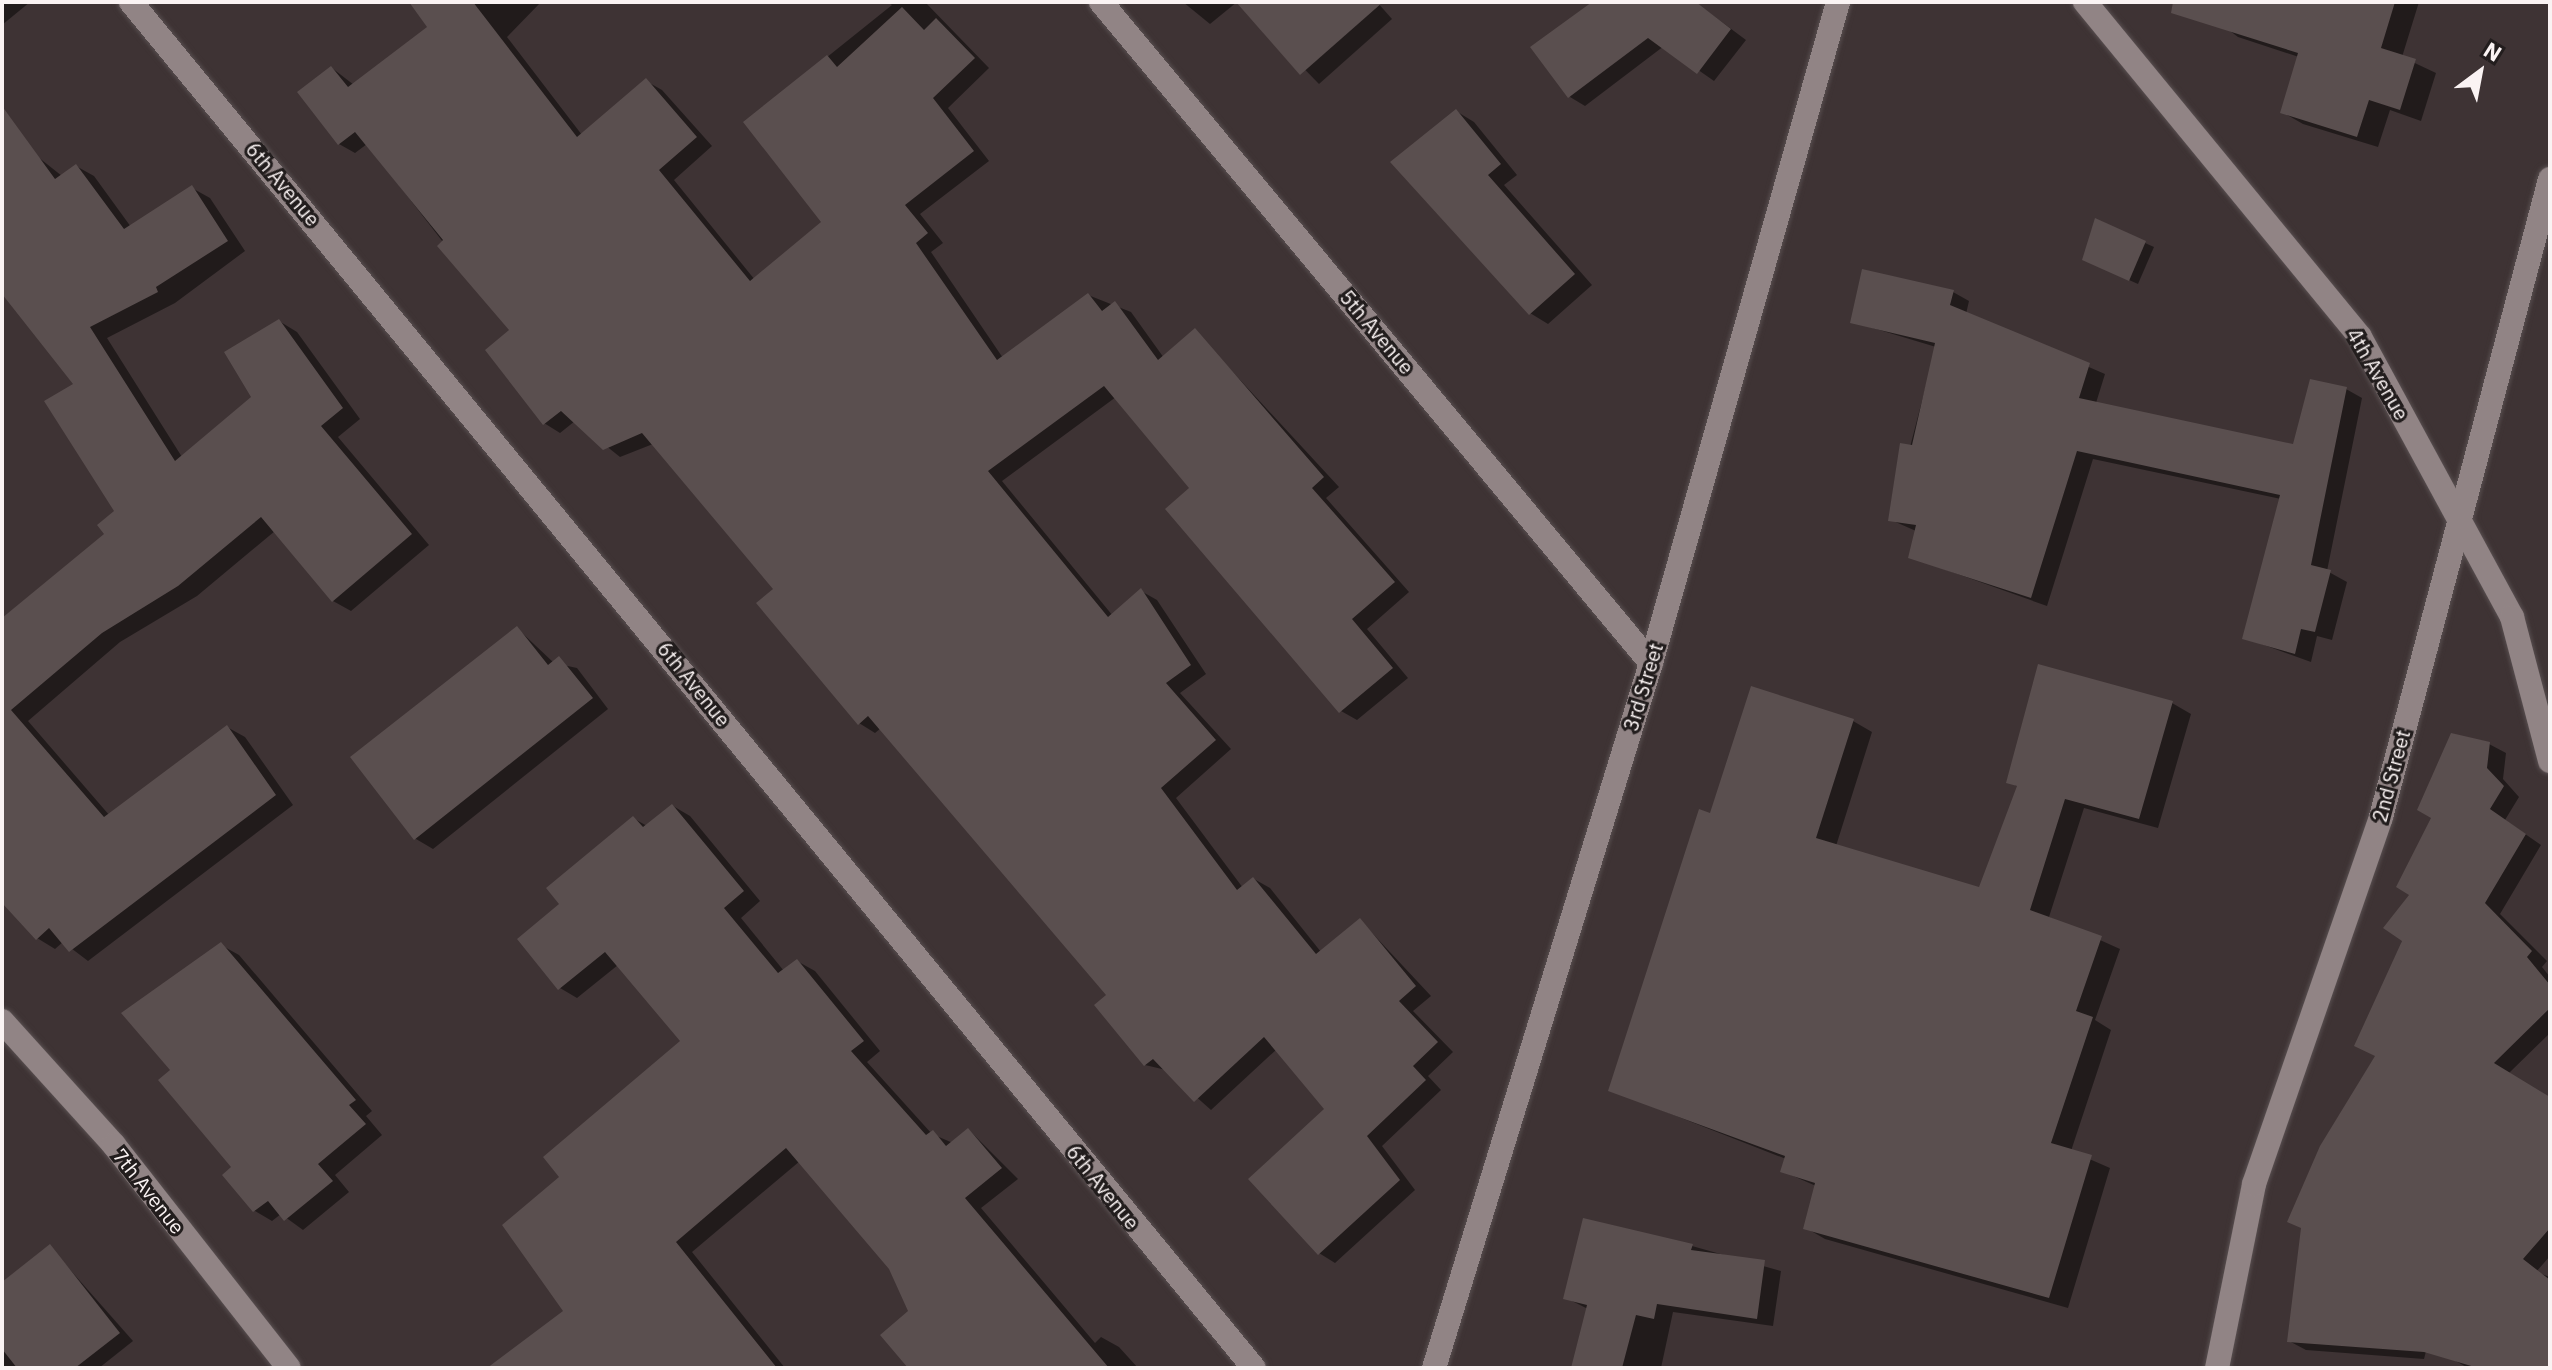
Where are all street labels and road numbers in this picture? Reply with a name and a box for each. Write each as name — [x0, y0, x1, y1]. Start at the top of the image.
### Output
street label: 6th Avenue — [241, 137, 325, 231]
street label: 5th Avenue — [1335, 285, 1419, 379]
street label: 4th Avenue — [2342, 324, 2414, 424]
street label: 6th Avenue — [653, 637, 735, 731]
street label: 3rd Street — [1618, 640, 1668, 734]
street label: 2nd Street — [2367, 727, 2415, 825]
street label: 6th Avenue — [1062, 1140, 1144, 1234]
street label: 7th Avenue — [108, 1143, 190, 1239]

